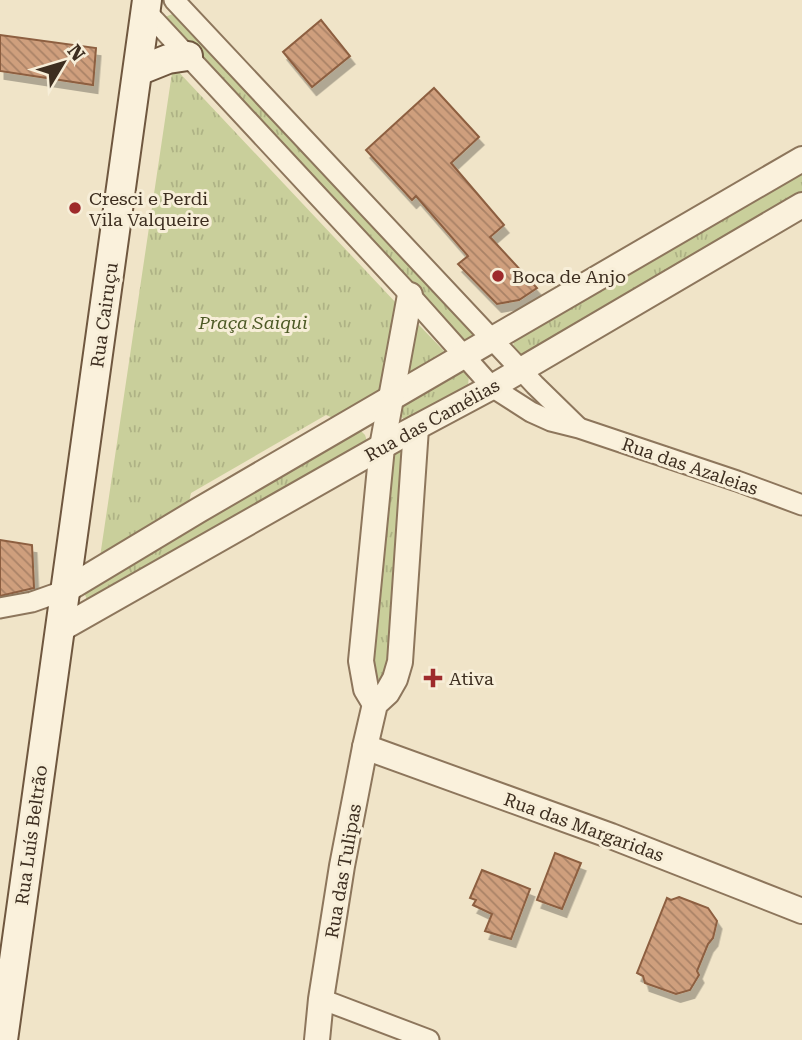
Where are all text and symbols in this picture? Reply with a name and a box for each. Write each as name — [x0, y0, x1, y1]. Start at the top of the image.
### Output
north arrow — [28, 28, 98, 98]
text: N — [62, 40, 90, 66]
place label: Cresci e Perdi Vila Valqueire — [89, 188, 209, 230]
marker: Cresci e Perdi Vila Valqueire — [67, 200, 83, 216]
street label: Rua Cairuçu — [86, 261, 122, 369]
place label: Boca de Anjo — [512, 266, 626, 287]
marker: Boca de Anjo — [490, 268, 506, 284]
park label: Praça Saiqui — [197, 312, 308, 333]
street label: Rua das Camélias — [361, 374, 503, 466]
street label: Rua das Azaleias — [619, 433, 761, 499]
marker: Ativa — [423, 668, 443, 688]
place label: Ativa — [449, 668, 494, 689]
street label: Rua Luís Beltrão — [11, 764, 51, 906]
street label: Rua das Margaridas — [501, 788, 667, 866]
street label: Rua das Tulipas — [321, 802, 365, 940]

